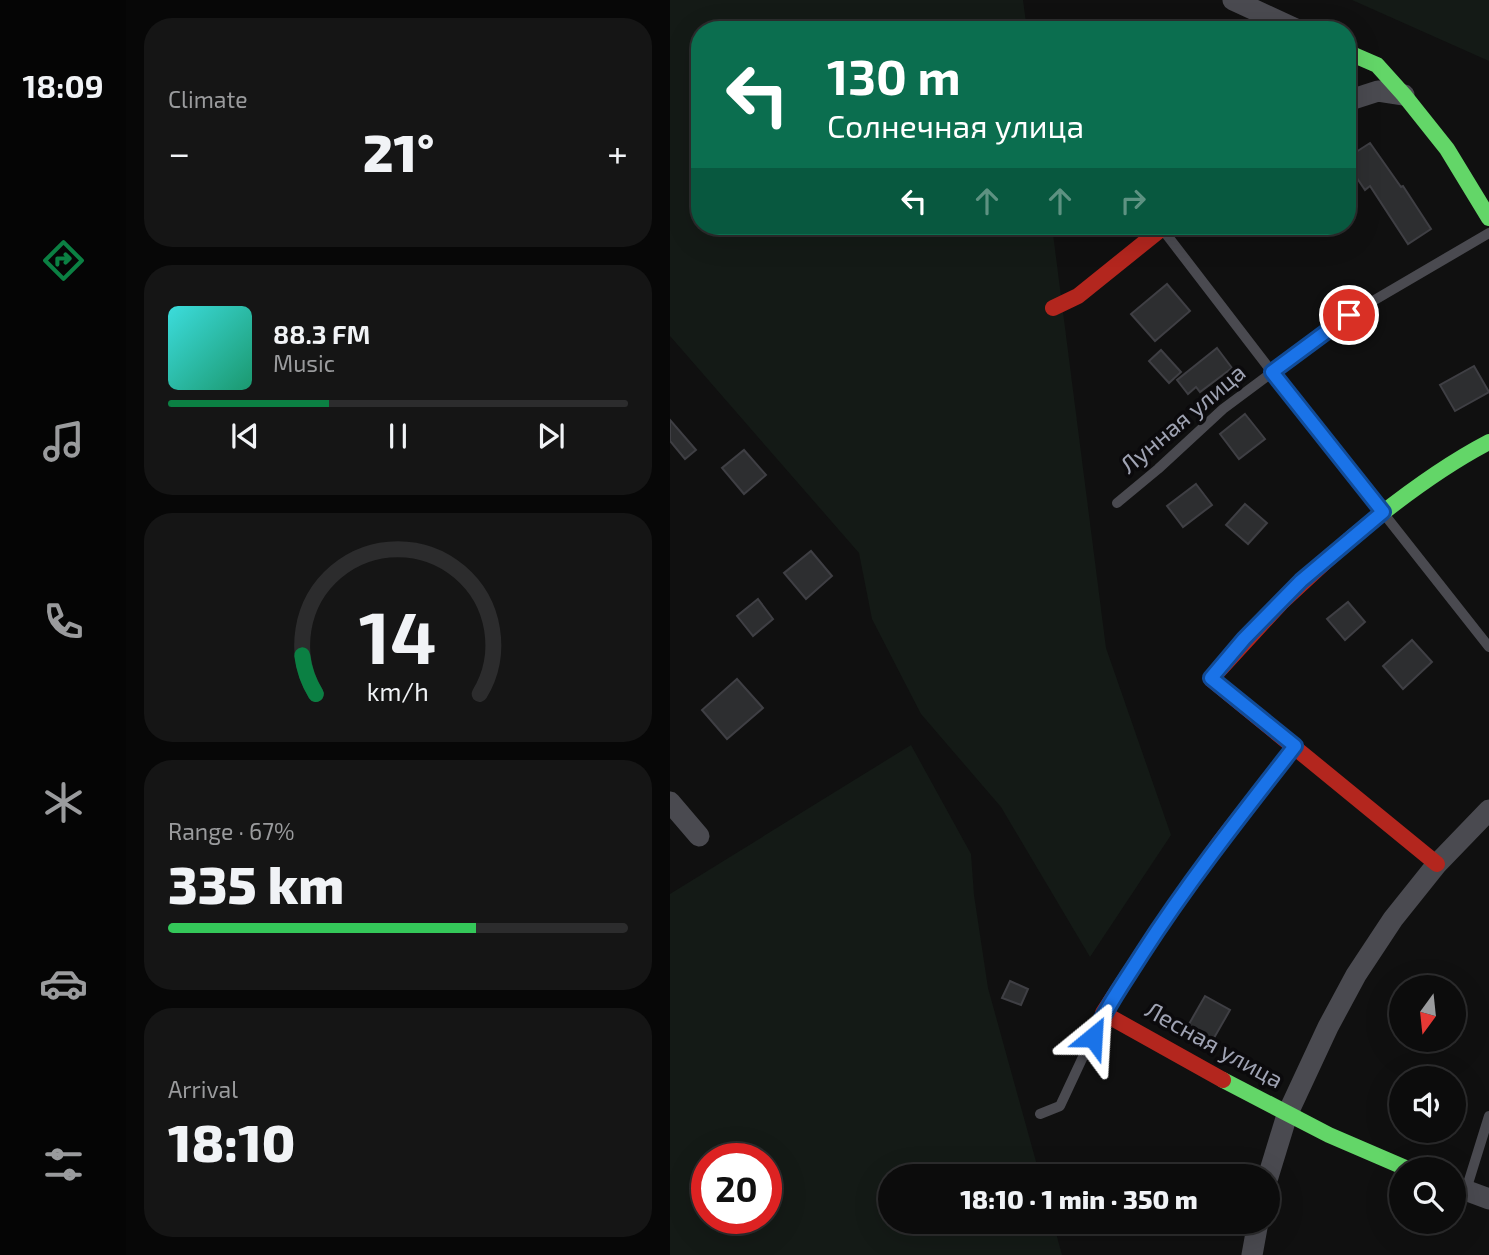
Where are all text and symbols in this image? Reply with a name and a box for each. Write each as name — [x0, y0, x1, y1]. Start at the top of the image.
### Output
text: 130 m — [827, 46, 961, 105]
icon: left — [712, 49, 803, 140]
text: 18:09 — [22, 66, 104, 104]
text: Climate — [168, 85, 248, 113]
text: Солнечная улица — [827, 106, 1084, 144]
text: 21° — [363, 120, 434, 182]
text: − — [168, 129, 190, 175]
text: + — [607, 129, 628, 175]
icon: left — [895, 182, 933, 220]
icon: ahead — [968, 182, 1006, 220]
icon: ahead — [1041, 182, 1079, 220]
icon: right — [1114, 182, 1152, 220]
icon: directions — [39, 236, 88, 285]
pin — [1319, 285, 1379, 345]
icon: arrive — [1330, 296, 1368, 334]
text: 88.3 FM — [273, 318, 370, 349]
text: Music — [273, 349, 335, 377]
street label: Лунная улица — [1113, 357, 1251, 480]
icon: music — [39, 417, 88, 466]
icon: previous — [226, 417, 264, 455]
icon: pause — [379, 417, 417, 455]
icon: next — [532, 417, 570, 455]
text: 14 — [359, 591, 437, 679]
icon: phone — [39, 597, 88, 646]
text: km/h — [367, 675, 429, 705]
icon: climate — [39, 778, 88, 827]
text: Range · 67% — [168, 817, 294, 845]
text: 335 km — [168, 852, 344, 914]
icon: car — [39, 959, 88, 1008]
north arrow — [1389, 975, 1466, 1052]
map controls — [1389, 975, 1466, 1234]
street label: Лесная улица — [1140, 994, 1289, 1094]
position arrow — [1056, 1000, 1130, 1074]
button: sound — [1389, 1066, 1466, 1143]
text: Arrival — [168, 1075, 238, 1103]
text: 18:10 — [168, 1110, 295, 1172]
icon: filters — [39, 1140, 88, 1189]
speed limit sign: 20 — [691, 1143, 782, 1234]
button: search — [1389, 1157, 1466, 1234]
text: 18:10 · 1 min · 350 m — [960, 1183, 1198, 1214]

